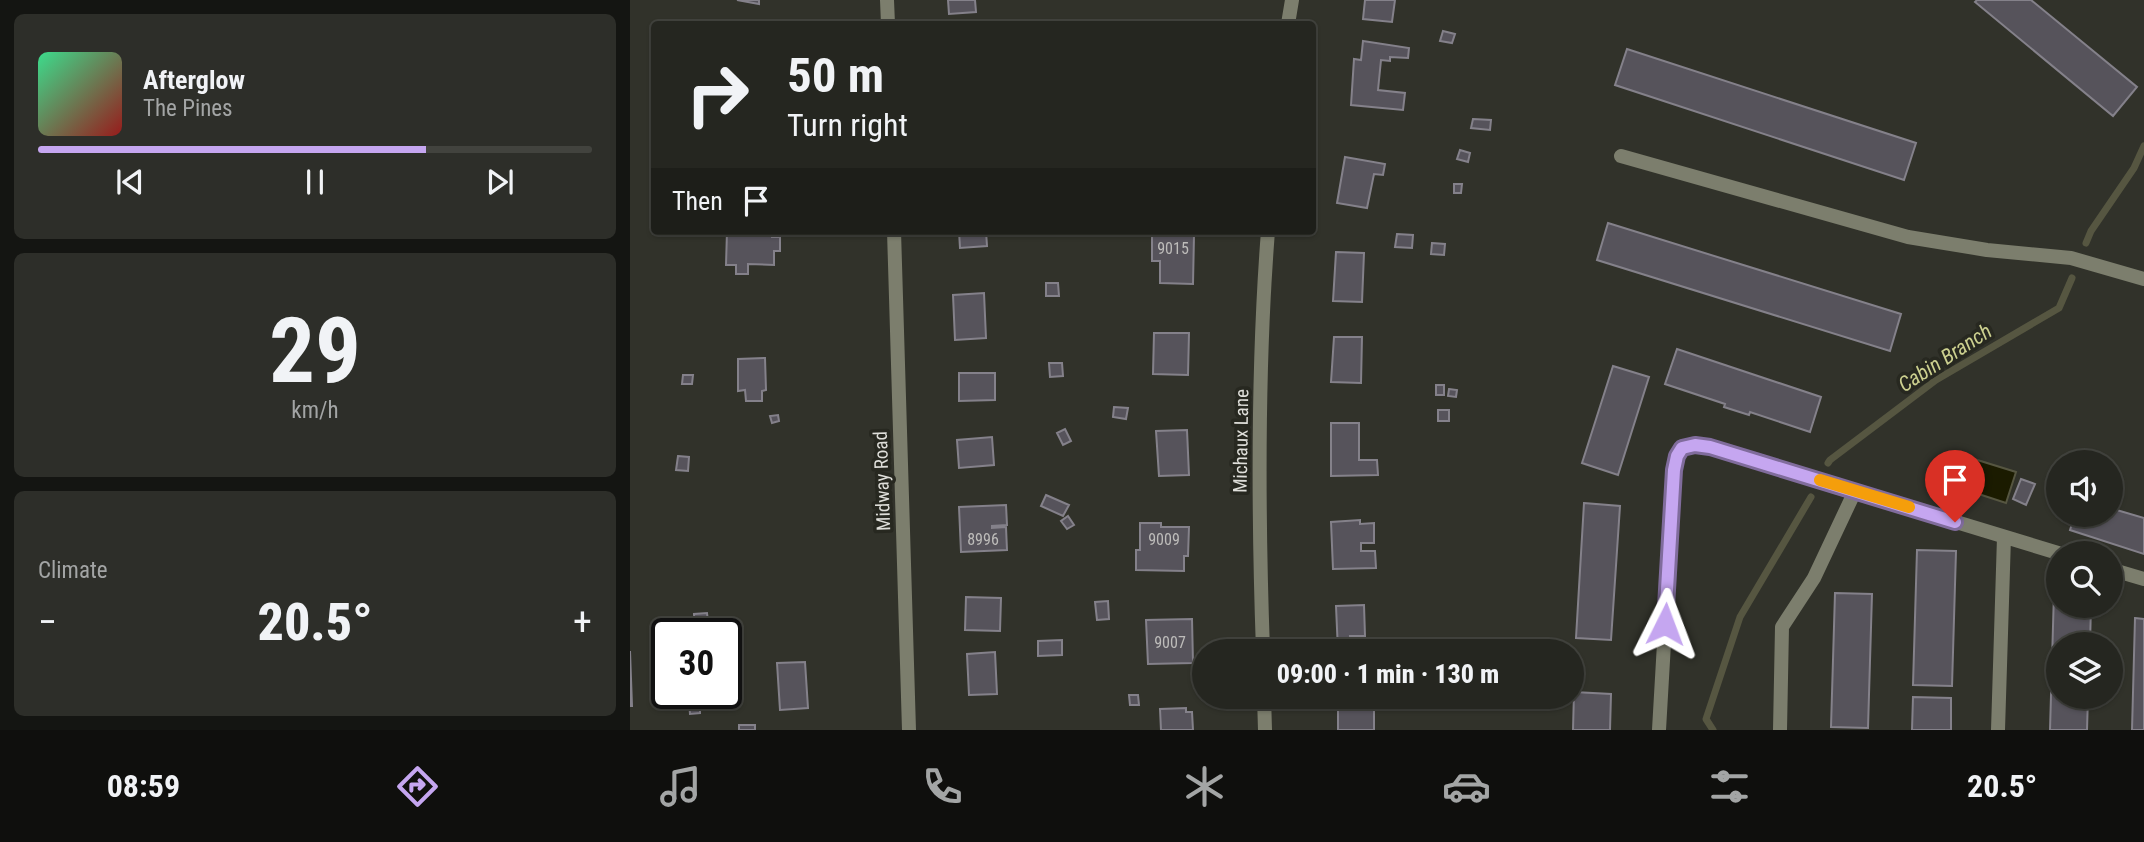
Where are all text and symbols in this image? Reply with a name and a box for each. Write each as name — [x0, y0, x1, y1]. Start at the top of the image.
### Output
text: 50 m — [787, 47, 884, 104]
icon: right — [672, 49, 763, 140]
text: Afterglow — [143, 65, 245, 95]
text: The Pines — [143, 95, 233, 122]
text: Turn right — [787, 106, 908, 144]
icon: previous — [111, 163, 149, 201]
icon: pause — [296, 163, 334, 201]
icon: next — [481, 163, 519, 201]
icon: arrive — [737, 182, 775, 220]
text: Then — [672, 186, 723, 216]
house number: 9015 — [1157, 239, 1189, 258]
text: 29 — [269, 298, 361, 404]
water label: Cabin Branch — [1894, 319, 1996, 397]
street label: Michaux Lane — [1229, 389, 1253, 493]
text: km/h — [291, 397, 339, 424]
street label: Midway Road — [869, 431, 895, 531]
pin — [1925, 450, 1985, 522]
map controls — [2046, 450, 2123, 709]
button: sound — [2046, 450, 2123, 527]
icon: arrive — [1936, 461, 1974, 499]
house number: 8996 — [967, 530, 999, 549]
house number: 9009 — [1148, 530, 1180, 549]
button: search — [2046, 541, 2123, 618]
text: Climate — [38, 557, 108, 584]
position arrow — [1628, 587, 1702, 661]
text: 20.5° — [257, 592, 373, 653]
text: − — [38, 600, 57, 644]
text: + — [573, 600, 592, 644]
speed limit sign: 30 — [651, 618, 742, 709]
button: layers — [2046, 632, 2123, 709]
house number: 9007 — [1154, 633, 1186, 652]
text: 09:00 · 1 min · 130 m — [1277, 659, 1499, 689]
icon: directions — [393, 762, 442, 811]
icon: music — [656, 762, 705, 811]
icon: phone — [918, 762, 967, 811]
icon: climate — [1180, 762, 1229, 811]
icon: car — [1442, 762, 1491, 811]
icon: filters — [1705, 762, 1754, 811]
text: 08:59 — [107, 767, 180, 805]
text: 20.5° — [1967, 767, 2037, 805]

